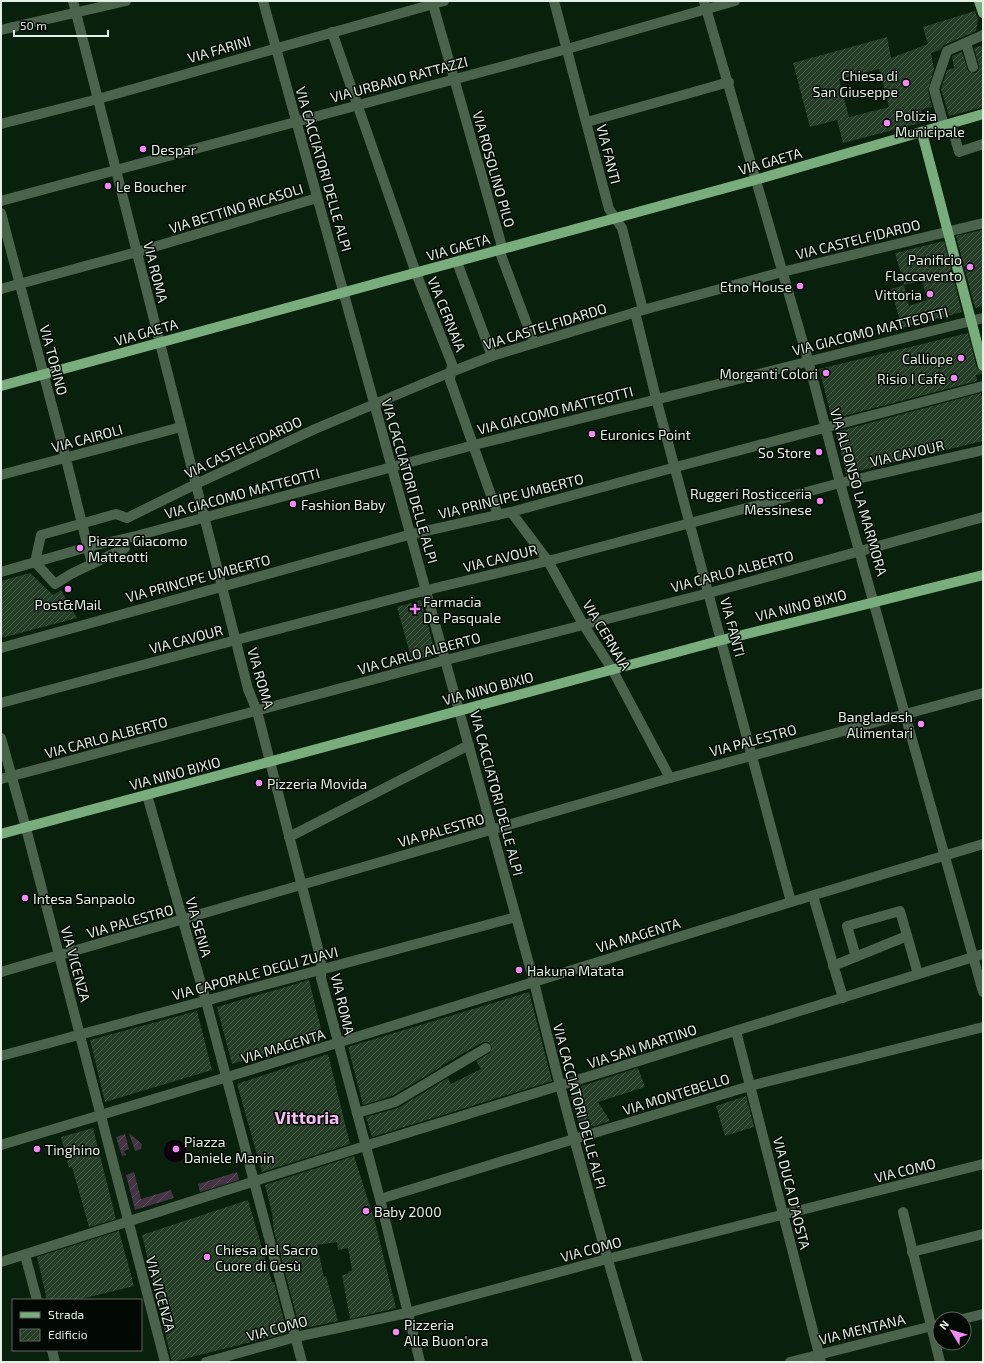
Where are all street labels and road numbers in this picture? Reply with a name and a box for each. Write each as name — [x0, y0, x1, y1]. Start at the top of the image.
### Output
street label: VIA FARINI — [185, 32, 253, 66]
street label: VIA URBANO RATTAZZI — [328, 52, 470, 106]
street label: VIA CACCIATORI DELLE ALPI — [292, 85, 356, 253]
street label: VIA ROSOLINO PILO — [469, 109, 519, 229]
street label: VIA FANTI — [593, 122, 625, 186]
street label: VIA GAETA — [736, 144, 804, 178]
street label: VIA BETTINO RICASOLI — [167, 179, 305, 237]
street label: VIA CASTELFIDARDO — [794, 215, 922, 263]
street label: VIA GAETA — [424, 230, 492, 264]
street label: VIA ROMA — [140, 240, 172, 305]
street label: VIA CERNAIA — [424, 274, 470, 354]
street label: VIA CASTELFIDARDO — [481, 299, 609, 353]
street label: VIA GIACOMO MATTEOTTI — [790, 303, 950, 359]
street label: VIA GAETA — [112, 315, 180, 349]
street label: VIA TORINO — [36, 323, 72, 397]
street label: VIA GIACOMO MATTEOTTI — [475, 382, 635, 438]
street label: VIA CACCIATORI DELLE ALPI — [378, 397, 442, 565]
street label: VIA ALFONSO LA MARMORA — [827, 406, 891, 578]
street label: VIA CASTELFIDARDO — [181, 412, 305, 482]
street label: VIA CAIROLI — [50, 420, 124, 456]
street label: VIA CAVOUR — [868, 436, 946, 470]
street label: VIA GIACOMO MATTEOTTI — [163, 464, 321, 522]
street label: VIA PRINCIPE UMBERTO — [437, 470, 585, 522]
street label: VIA CAVOUR — [461, 541, 539, 575]
street label: VIA CARLO ALBERTO — [669, 546, 795, 596]
street label: VIA PRINCIPE UMBERTO — [124, 551, 272, 605]
street label: VIA NINO BIXIO — [754, 585, 848, 625]
street label: VIA FANTI — [717, 595, 749, 659]
street label: VIA CERNAIA — [579, 597, 635, 674]
street label: VIA CAVOUR — [147, 621, 225, 657]
street label: VIA CARLO ALBERTO — [356, 628, 482, 678]
street label: VIA ROMA — [244, 646, 278, 711]
street label: VIA NINO BIXIO — [441, 668, 535, 708]
street label: VIA CACCIATORI DELLE ALPI — [467, 709, 527, 877]
street label: VIA CARLO ALBERTO — [43, 712, 169, 762]
street label: VIA PALESTRO — [708, 720, 798, 760]
street label: VIA NINO BIXIO — [128, 753, 222, 793]
street label: VIA PALESTRO — [396, 810, 486, 850]
street label: VIA SENIA — [182, 895, 216, 959]
street label: VIA PALESTRO — [85, 901, 175, 941]
street label: VIA MAGENTA — [594, 914, 682, 956]
street label: VIA VICENZA — [58, 924, 94, 1004]
street label: VIA CAPORALE DEGLI ZUAVI — [170, 943, 340, 1003]
street label: VIA ROMA — [328, 972, 358, 1037]
street label: VIA SAN MARTINO — [585, 1020, 699, 1072]
street label: VIA CACCIATORI DELLE ALPI — [550, 1022, 610, 1190]
street label: VIA MAGENTA — [239, 1025, 327, 1067]
street label: VIA MONTEBELLO — [620, 1070, 732, 1118]
street label: VIA DUCA D'AOSTA — [770, 1135, 814, 1251]
street label: VIA COMO — [873, 1154, 937, 1186]
street label: VIA COMO — [559, 1233, 623, 1265]
street label: VIA VICENZA — [143, 1254, 179, 1334]
street label: VIA MENTANA — [817, 1310, 907, 1348]
street label: VIA COMO — [245, 1312, 309, 1344]

